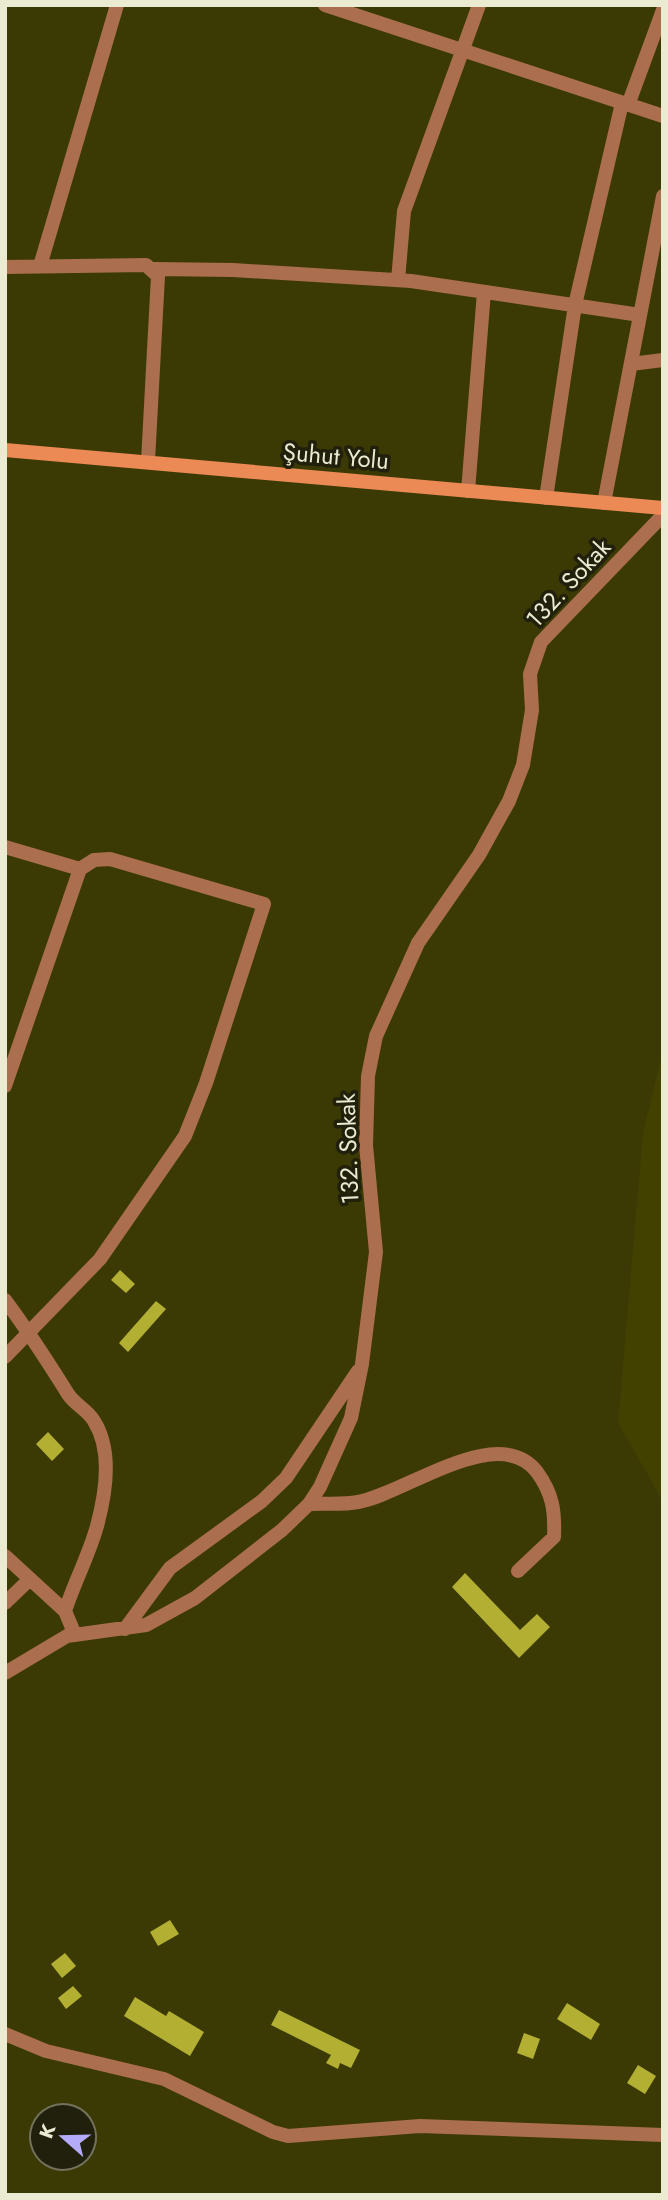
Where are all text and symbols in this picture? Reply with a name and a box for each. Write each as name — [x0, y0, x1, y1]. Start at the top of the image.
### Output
street label: Şuhut Yolu — [282, 434, 390, 478]
street label: 132. Sokak — [517, 530, 619, 635]
street label: 132. Sokak — [329, 1093, 367, 1205]
north arrow — [28, 2102, 98, 2172]
text: K — [33, 2120, 63, 2142]

